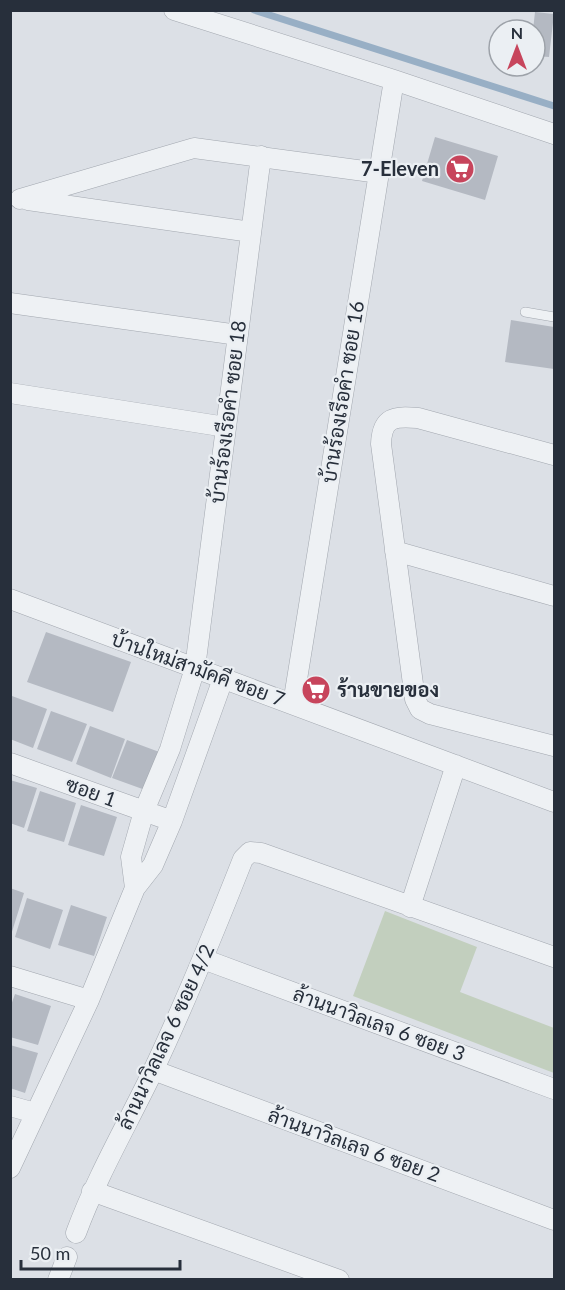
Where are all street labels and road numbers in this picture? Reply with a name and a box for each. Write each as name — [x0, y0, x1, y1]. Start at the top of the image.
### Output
street label: บ้านร้องเรือคำ ซอย 16 — [315, 299, 368, 485]
street label: บ้านร้องเรือคำ ซอย 18 — [203, 319, 250, 505]
street label: บ้านใหม่สามัคคี ซอย 7 — [108, 625, 288, 711]
street label: ซอย 1 — [63, 771, 120, 811]
street label: ล้านนาวิลเลจ 6 ซอย 4/2 — [112, 940, 219, 1133]
street label: ล้านนาวิลเลจ 6 ซอย 3 — [290, 981, 469, 1065]
street label: ล้านนาวิลเลจ 6 ซอย 2 — [265, 1102, 444, 1186]

